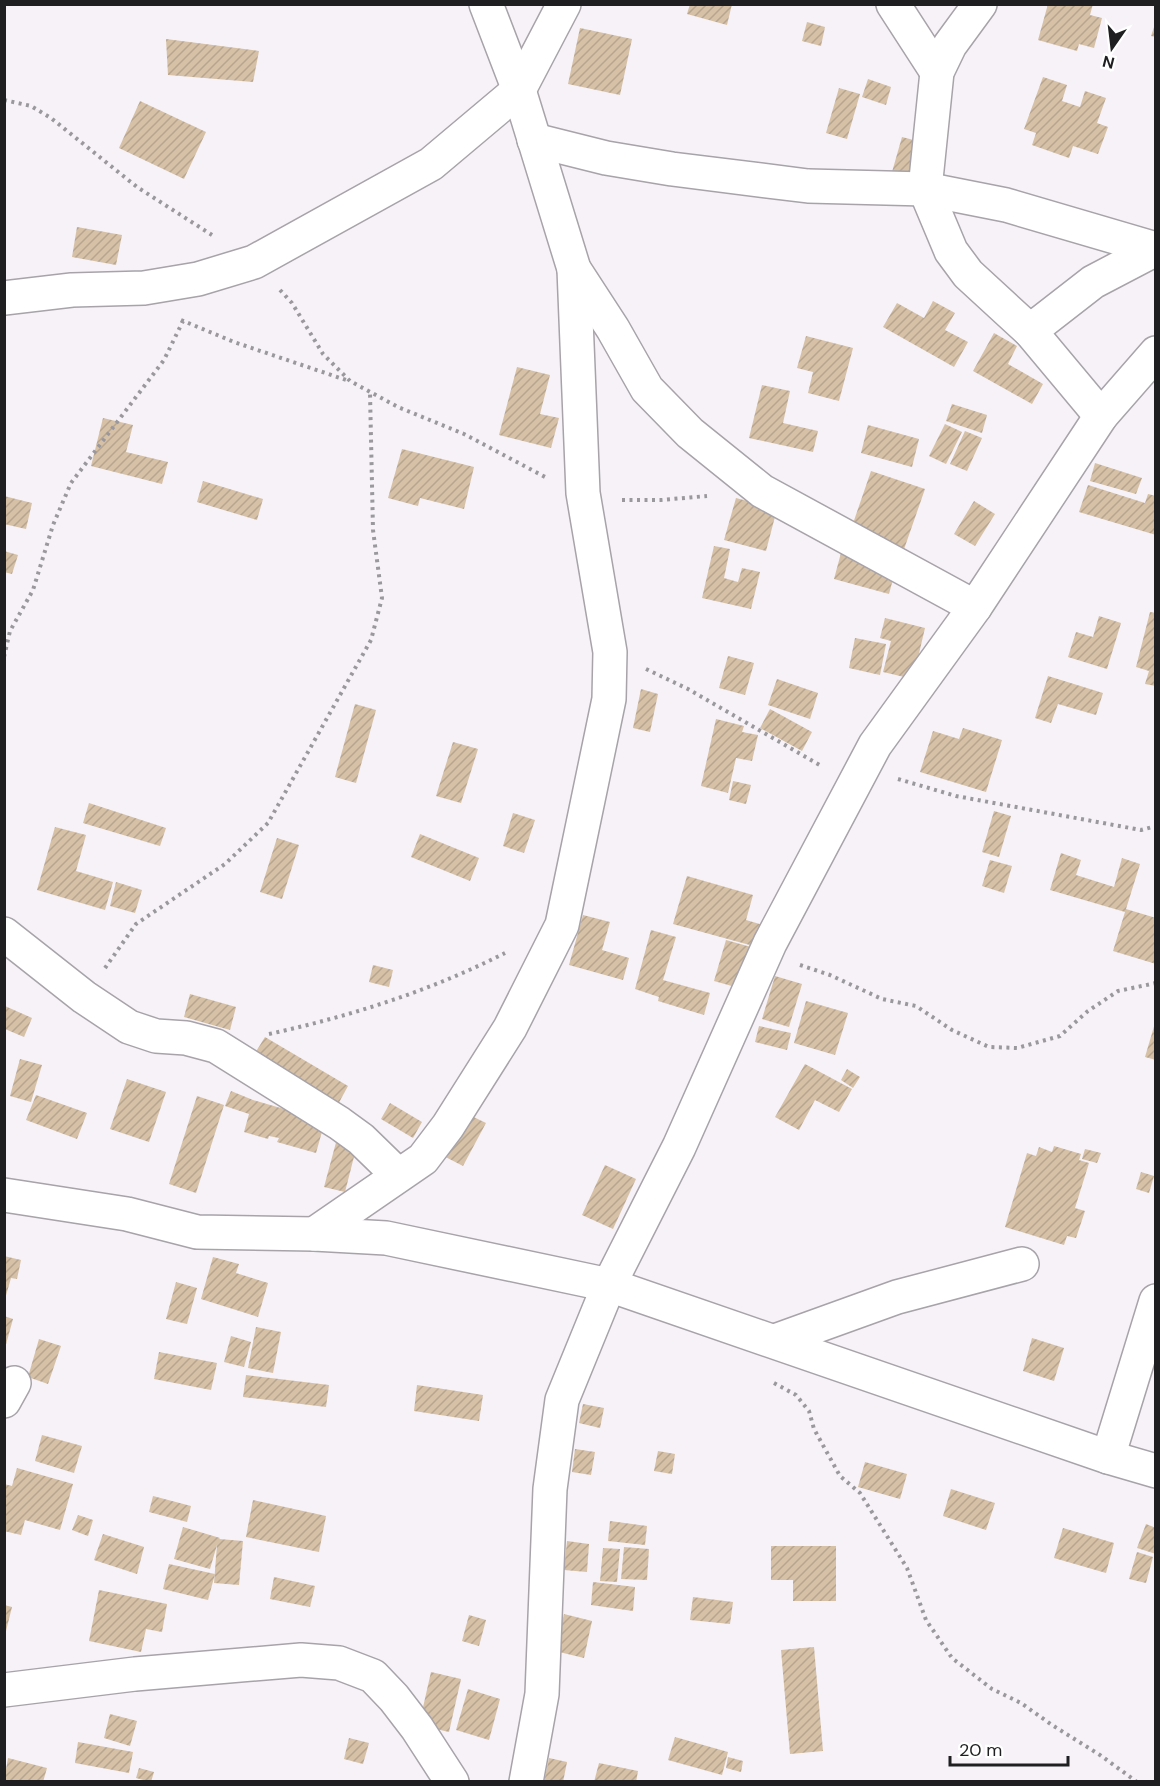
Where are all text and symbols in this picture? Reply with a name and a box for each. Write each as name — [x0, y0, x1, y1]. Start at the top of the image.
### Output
north arrow — [1082, 18, 1142, 78]
text: N — [1100, 50, 1117, 74]
scale bar — [950, 1729, 1068, 1767]
text: 20 m — [959, 1738, 1002, 1762]

